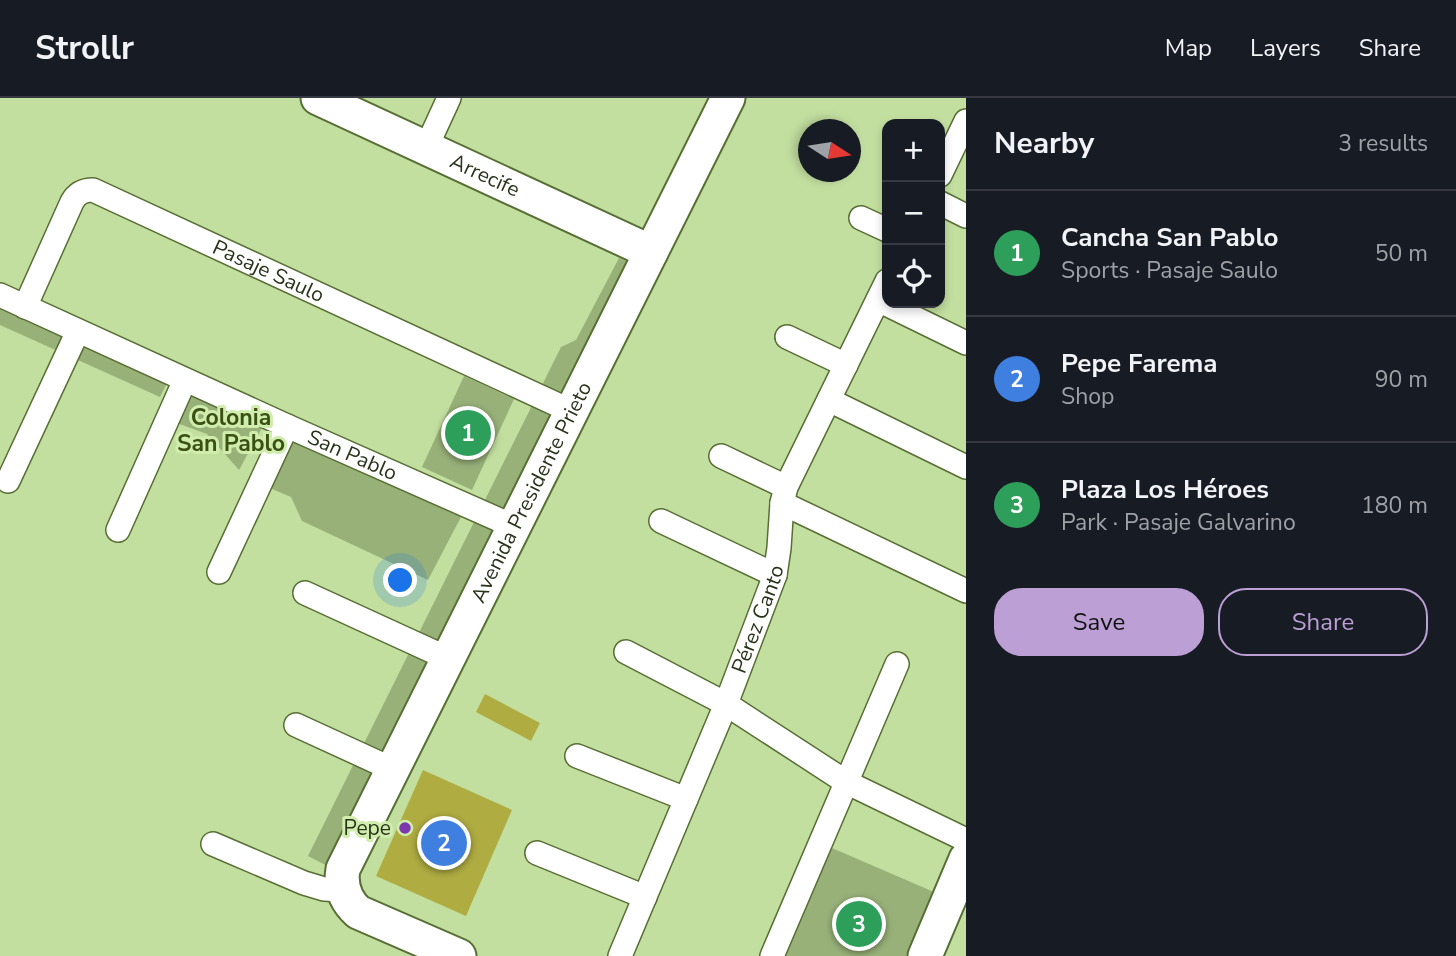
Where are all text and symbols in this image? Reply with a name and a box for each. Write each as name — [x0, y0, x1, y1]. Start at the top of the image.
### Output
text: Strollr — [35, 26, 134, 71]
text: Map — [1165, 32, 1212, 64]
text: Layers — [1250, 32, 1321, 64]
text: Share — [1359, 32, 1421, 64]
north arrow — [798, 119, 861, 182]
map controls — [882, 119, 945, 308]
button: + — [882, 119, 945, 182]
text: Nearby — [994, 123, 1094, 164]
text: 3 results — [1338, 128, 1428, 159]
street label: Arrecife — [446, 147, 524, 203]
button: − — [882, 182, 945, 245]
text: Cancha San Pablo — [1061, 220, 1279, 255]
street label: Pasaje Saulo — [208, 233, 329, 309]
text: 1 — [1010, 238, 1024, 269]
text: 50 m — [1375, 238, 1428, 269]
button: locate — [882, 245, 945, 308]
text: Sports · Pasaje Saulo — [1061, 255, 1278, 286]
text: Pepe Farema — [1061, 346, 1218, 381]
text: 2 — [1010, 364, 1024, 395]
text: 90 m — [1375, 364, 1428, 395]
street label: Avenida Presidente Prieto — [464, 377, 598, 607]
text: Shop — [1061, 381, 1114, 412]
district label: Colonia San Pablo — [177, 402, 285, 459]
pin: 1 — [445, 407, 491, 459]
street label: San Pablo — [303, 423, 402, 487]
text: Plaza Los Héroes — [1061, 472, 1269, 507]
text: 3 — [1010, 490, 1024, 521]
text: 180 m — [1361, 490, 1428, 521]
text: Park · Pasaje Galvarino — [1061, 507, 1296, 538]
your location — [383, 563, 417, 597]
street label: Pérez Canto — [725, 564, 790, 677]
button: Save — [994, 588, 1204, 656]
button: Share — [1218, 588, 1428, 656]
place label: Pepe — [344, 814, 391, 842]
pin: 2 — [421, 817, 467, 869]
marker: Pepe — [397, 820, 413, 836]
pin: 3 — [836, 898, 882, 950]

